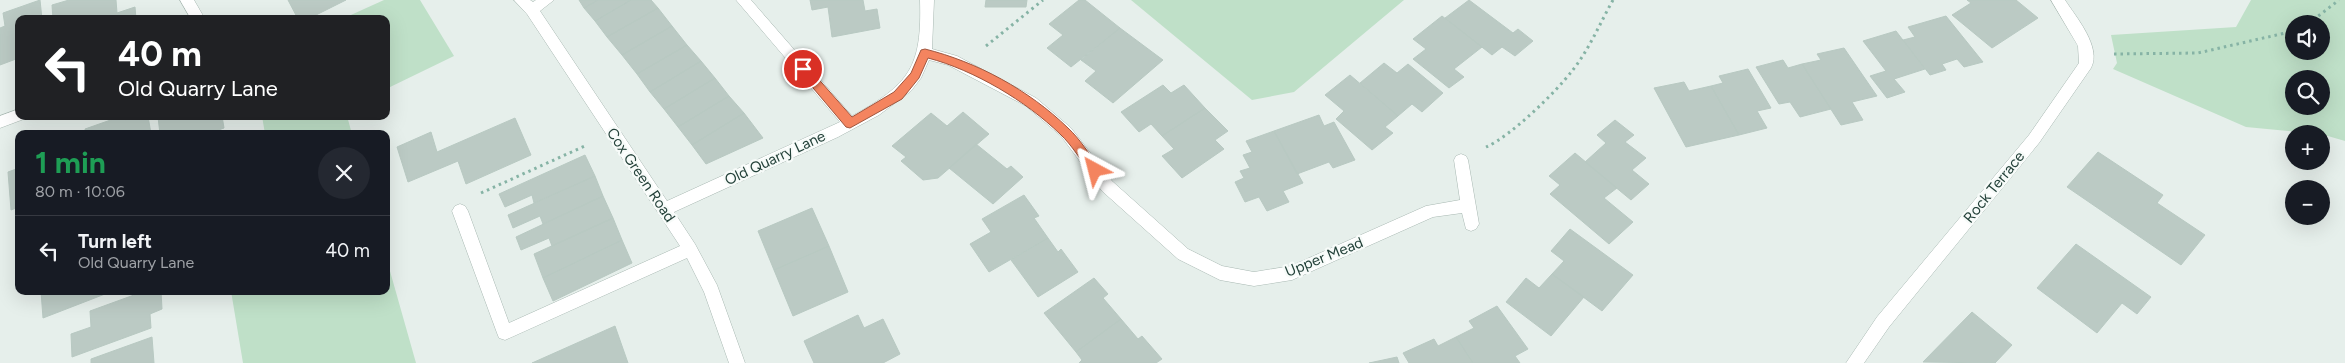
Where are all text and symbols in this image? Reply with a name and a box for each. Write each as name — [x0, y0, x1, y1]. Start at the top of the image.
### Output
map controls — [2285, 15, 2330, 225]
button: sound — [2285, 15, 2330, 60]
text: 40 m — [118, 33, 202, 75]
icon: left — [35, 35, 100, 100]
pin — [782, 48, 824, 90]
icon: arrive — [789, 55, 817, 83]
button: search — [2285, 70, 2330, 115]
text: Old Quarry Lane — [118, 75, 278, 102]
street label: Cox Green Road — [603, 124, 679, 226]
button: + — [2285, 125, 2330, 170]
street label: Old Quarry Lane — [722, 127, 828, 189]
position arrow — [1068, 143, 1120, 195]
text: 1 min — [35, 144, 106, 181]
button: close — [318, 147, 370, 199]
street label: Rock Terrace — [1960, 148, 2028, 226]
button: − — [2285, 180, 2330, 225]
text: 80 m · 10:06 — [35, 182, 125, 201]
text: Turn left — [78, 230, 152, 253]
street label: Upper Mead — [1282, 233, 1366, 281]
icon: left — [35, 237, 63, 265]
text: 40 m — [325, 239, 370, 262]
text: Old Quarry Lane — [78, 253, 194, 272]

